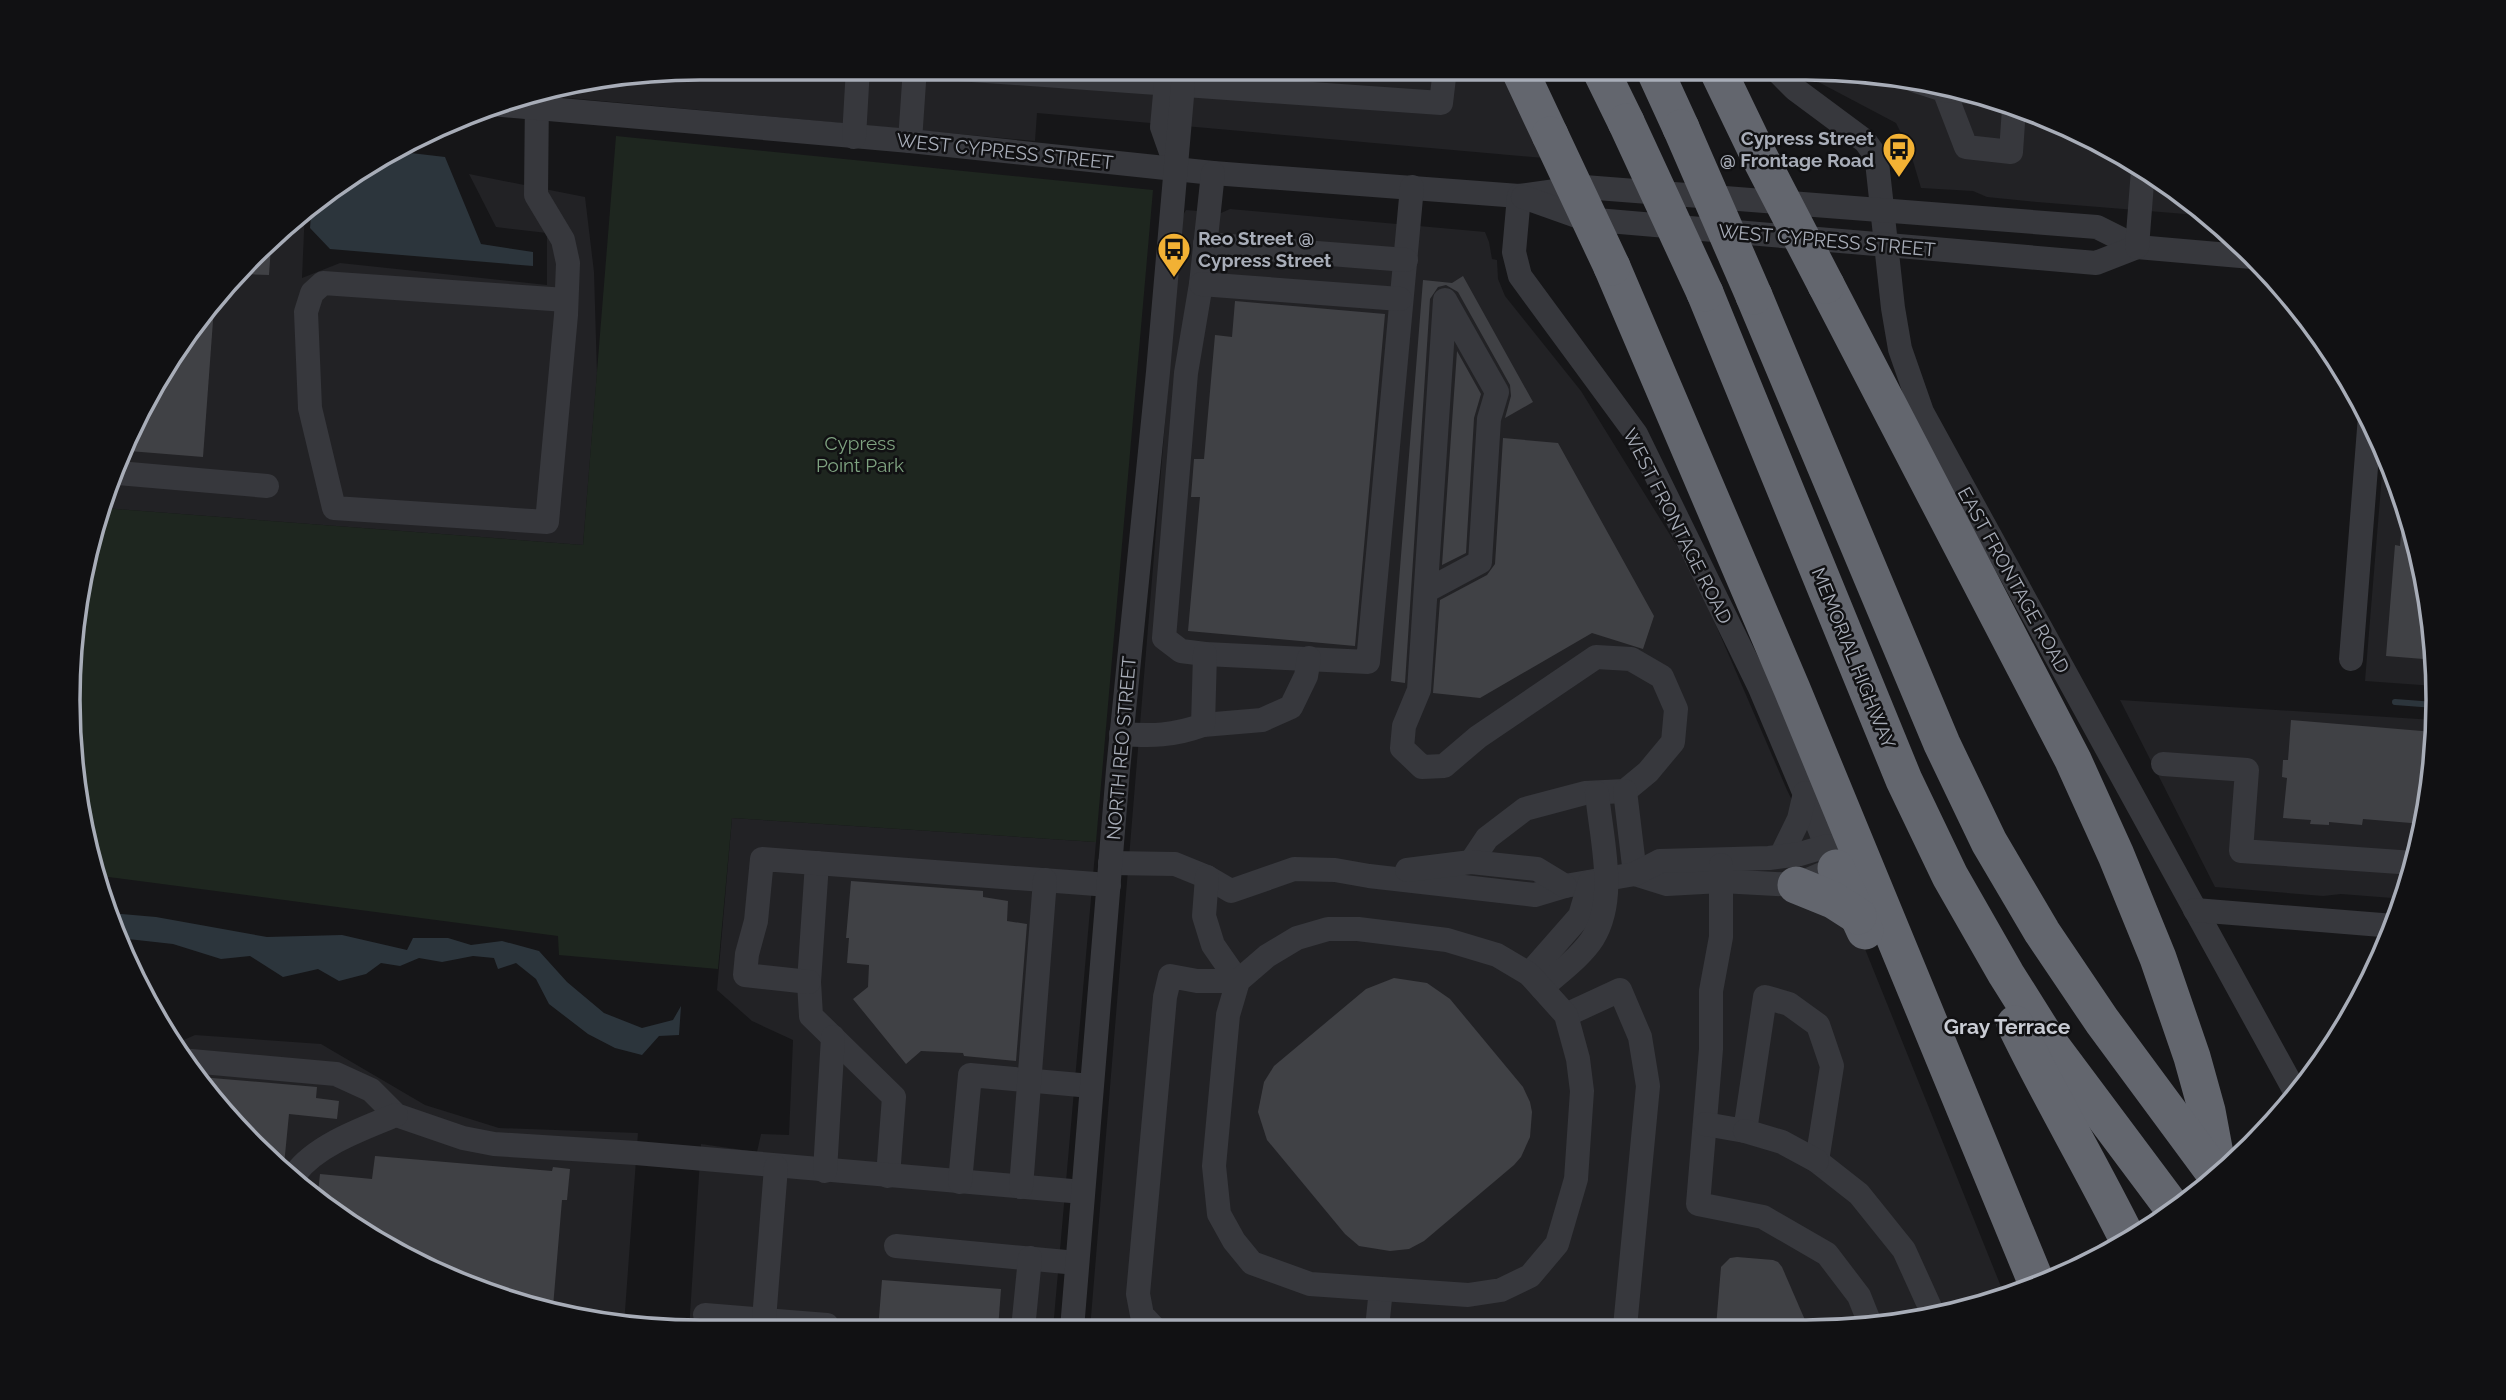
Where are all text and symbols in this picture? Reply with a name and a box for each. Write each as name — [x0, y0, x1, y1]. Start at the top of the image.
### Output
place label: Cypress Street @ Frontage Road — [1720, 127, 1875, 171]
street label: WEST CYPRESS STREET — [896, 129, 1115, 173]
bus stop icon: Cypress Street @ Frontage Road — [1880, 130, 1918, 179]
street label: WEST CYPRESS STREET — [1718, 220, 1937, 260]
place label: Reo Street @ Cypress Street — [1198, 227, 1332, 271]
bus stop icon: Reo Street @ Cypress Street — [1155, 230, 1193, 279]
street label: WEST FRONTAGE ROAD — [1619, 425, 1737, 627]
park label: Cypress Point Park — [816, 432, 904, 476]
street label: EAST FRONTAGE ROAD — [1954, 483, 2074, 677]
street label: MEMORIAL HIGHWAY — [1808, 564, 1901, 752]
street label: NORTH REO STREET — [1102, 655, 1140, 841]
district label: Gray Terrace — [1944, 1014, 2071, 1039]

